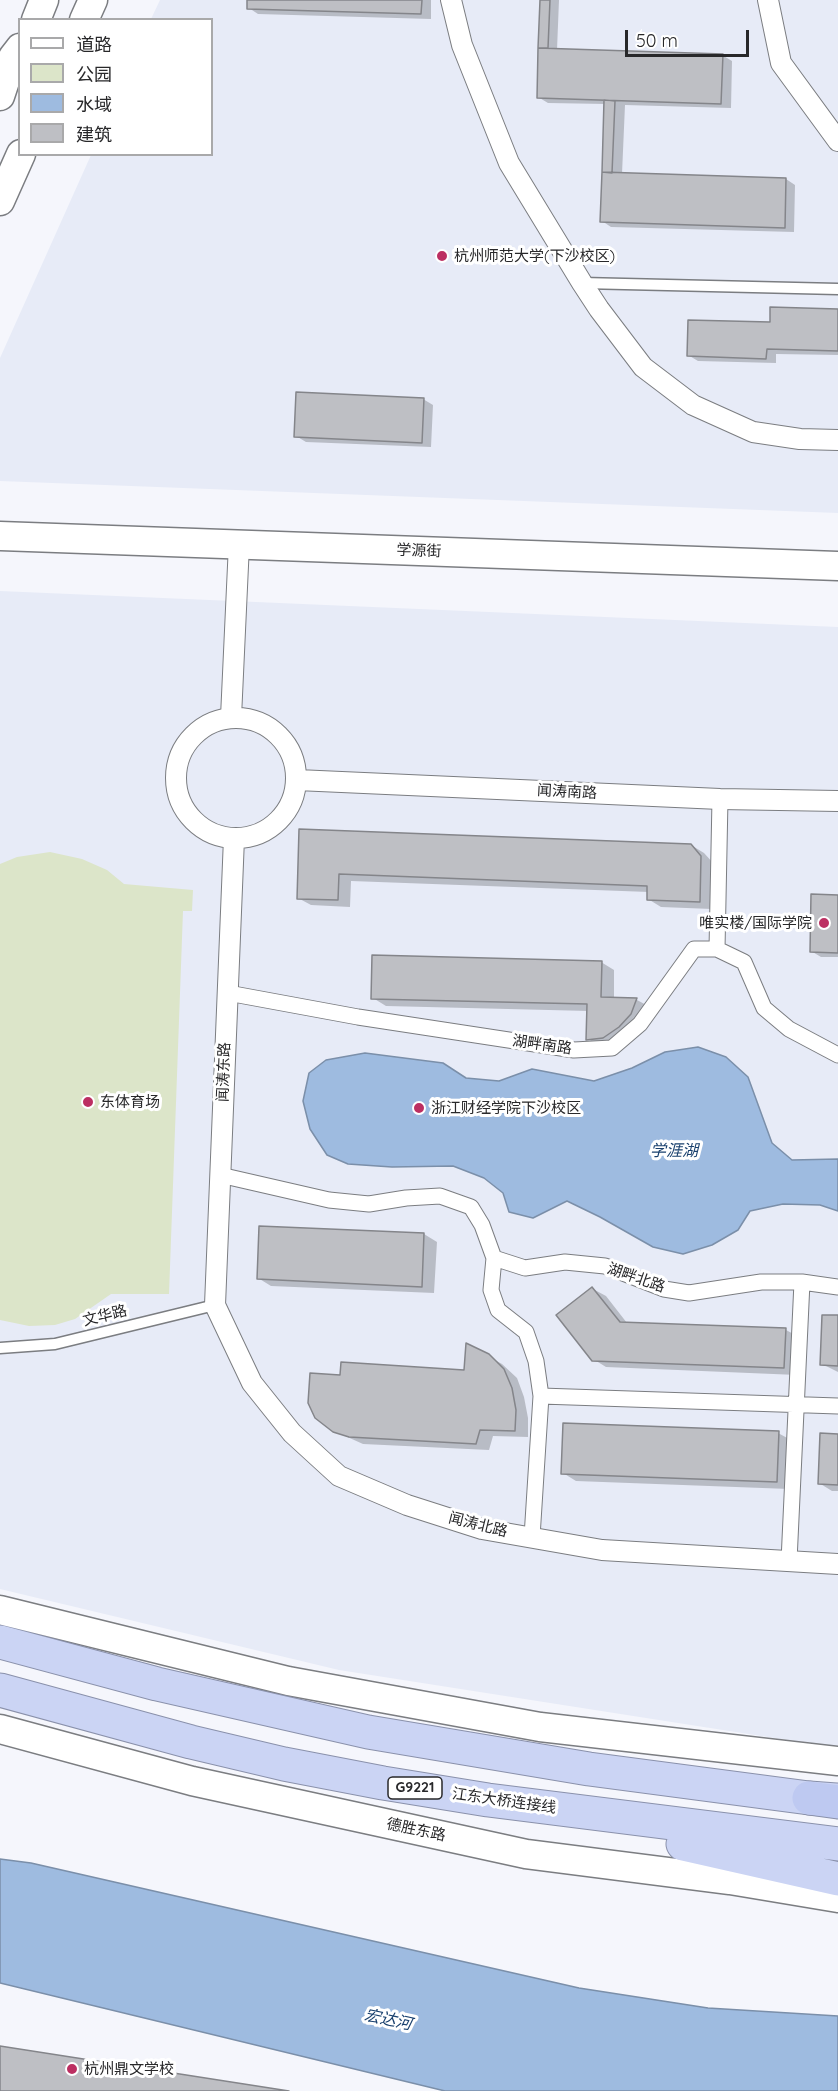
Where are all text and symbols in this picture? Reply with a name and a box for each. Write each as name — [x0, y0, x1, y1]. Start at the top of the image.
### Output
legend — [18, 18, 213, 156]
scale bar — [628, 18, 752, 56]
text: 50 m — [636, 29, 678, 52]
text: 道路 — [76, 33, 112, 56]
text: 公园 — [76, 63, 112, 86]
text: 水域 — [76, 93, 112, 116]
text: 建筑 — [76, 123, 112, 146]
place label: 杭州师范大学(下沙校区) — [454, 247, 615, 265]
marker: 杭州师范大学(下沙校区) — [435, 249, 449, 263]
street label: 学源街 — [396, 541, 442, 561]
street label: 闻涛南路 — [537, 781, 597, 803]
place label: 唯实楼/国际学院 — [699, 914, 812, 932]
marker: 唯实楼/国际学院 — [817, 916, 831, 930]
street label: 湖畔南路 — [511, 1032, 573, 1058]
street label: 闻涛东路 — [214, 1042, 234, 1102]
place label: 东体育场 — [100, 1093, 160, 1111]
marker: 东体育场 — [81, 1095, 95, 1109]
place label: 浙江财经学院下沙校区 — [431, 1099, 581, 1117]
marker: 浙江财经学院下沙校区 — [412, 1101, 426, 1115]
water label: 学涯湖 — [650, 1141, 698, 1161]
street label: 湖畔北路 — [605, 1260, 667, 1296]
street label: 文华路 — [81, 1302, 129, 1330]
street label: 闻涛北路 — [447, 1509, 509, 1541]
road number: G9221 — [388, 1777, 442, 1799]
street label: 江东大桥连接线 — [451, 1785, 557, 1817]
street label: 德胜东路 — [385, 1815, 447, 1845]
water label: 宏达河 — [363, 2006, 413, 2034]
place label: 杭州鼎文学校 — [84, 2060, 174, 2078]
marker: 杭州鼎文学校 — [65, 2062, 79, 2076]

